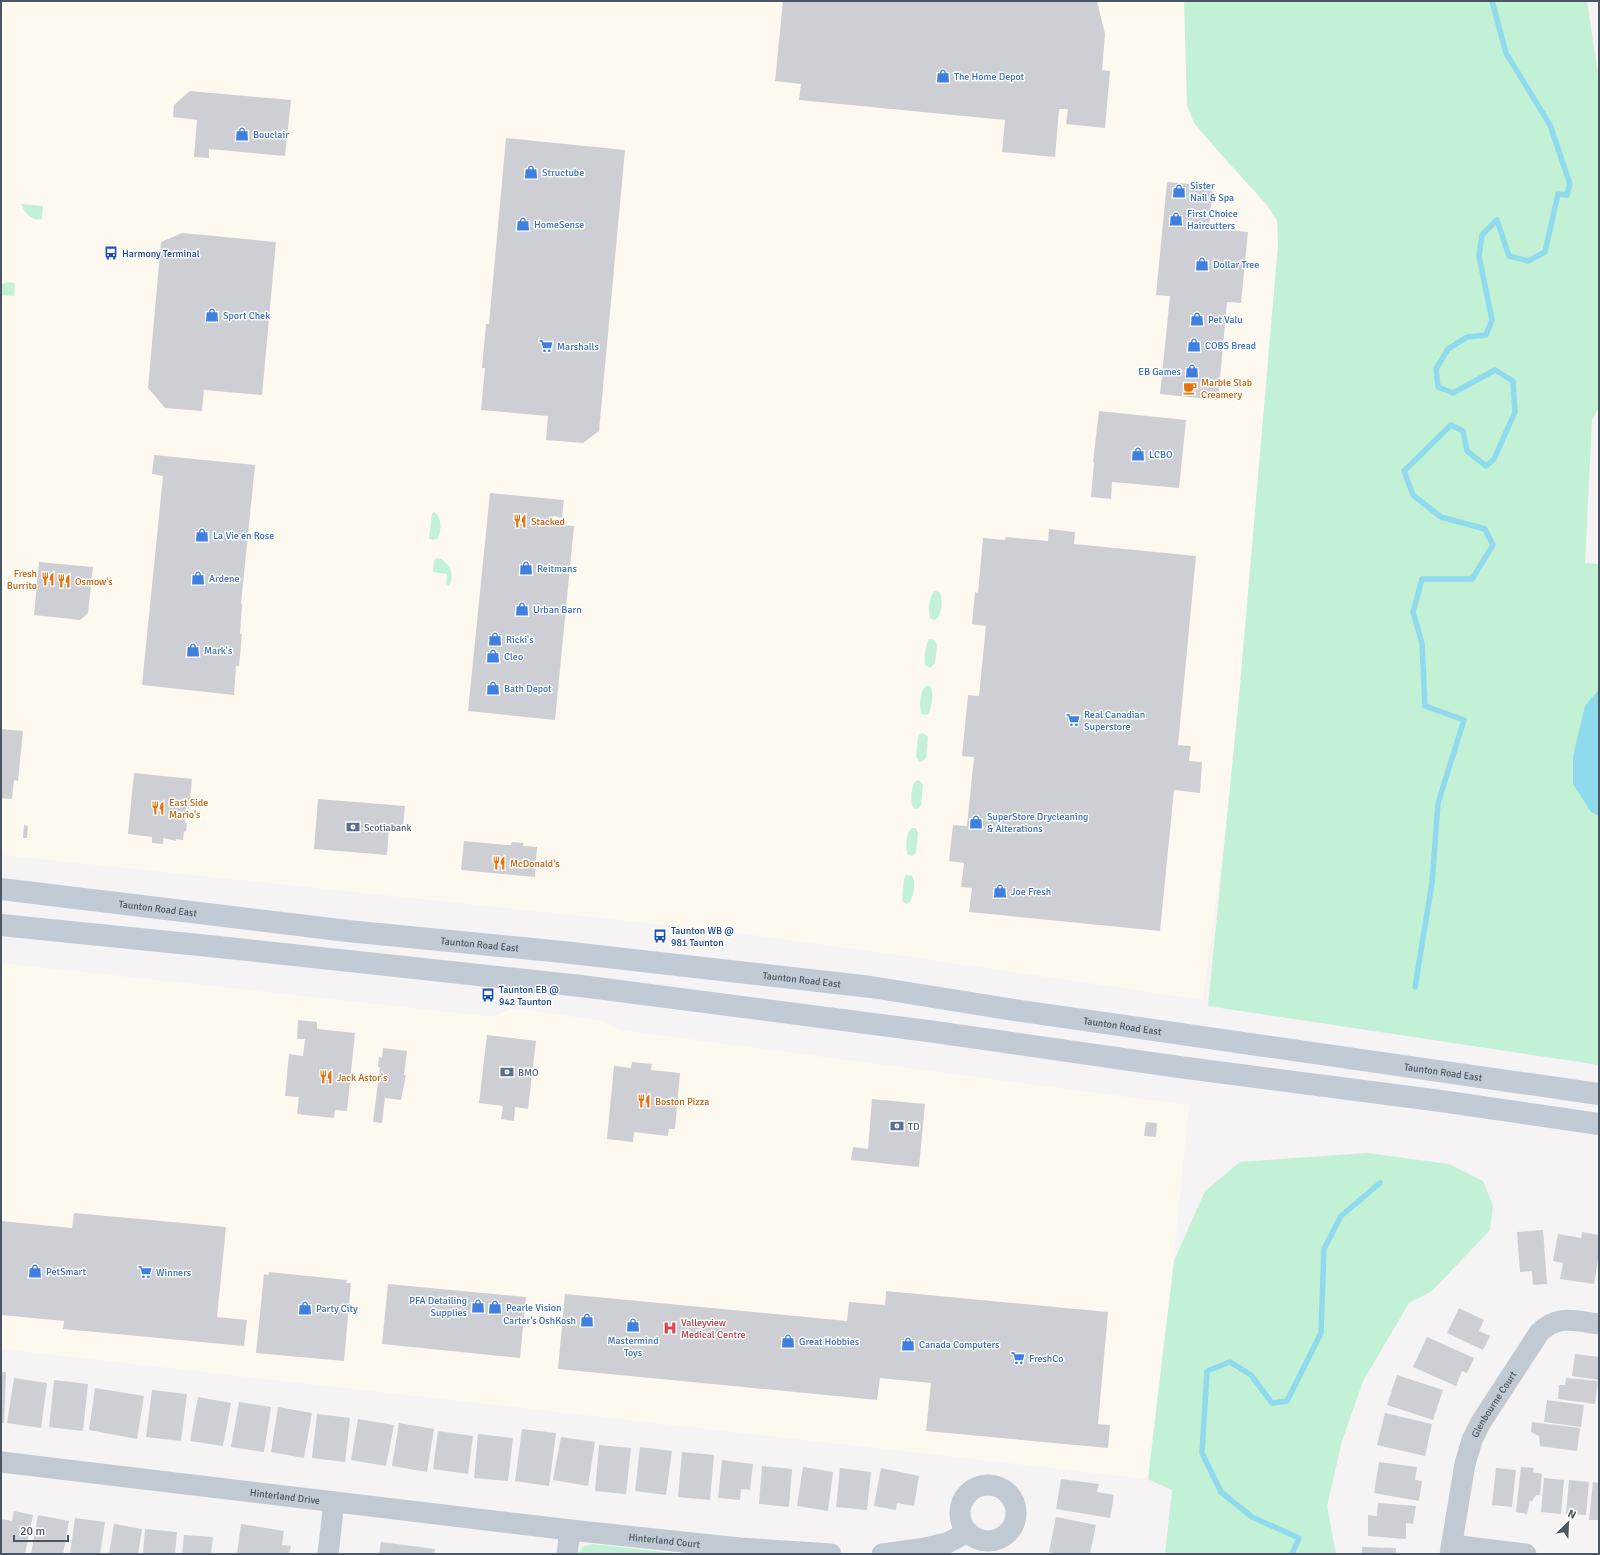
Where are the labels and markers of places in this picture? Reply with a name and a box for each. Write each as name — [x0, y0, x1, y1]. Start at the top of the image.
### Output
shop icon: The Home Depot — [935, 68, 951, 84]
place label: The Home Depot — [954, 71, 1025, 83]
shop icon: Bouclair — [234, 126, 250, 142]
place label: Bouclair — [253, 129, 289, 141]
shop icon: Structube — [523, 164, 539, 180]
place label: Structube — [542, 167, 584, 179]
place label: Sister Nail & Spa — [1190, 180, 1234, 204]
shop icon: Sister Nail & Spa — [1171, 183, 1187, 199]
place label: First Choice Haircutters — [1187, 208, 1238, 232]
shop icon: First Choice Haircutters — [1168, 211, 1184, 227]
shop icon: HomeSense — [515, 216, 531, 232]
place label: HomeSense — [534, 219, 584, 231]
bus stop icon: Harmony Terminal — [103, 245, 119, 261]
place label: Harmony Terminal — [122, 248, 200, 260]
shop icon: Dollar Tree — [1194, 256, 1210, 272]
place label: Dollar Tree — [1213, 259, 1259, 271]
shop icon: Sport Chek — [204, 307, 220, 323]
place label: Sport Chek — [223, 310, 270, 322]
shop icon: Pet Valu — [1189, 311, 1205, 327]
place label: Pet Valu — [1208, 314, 1243, 326]
shop icon: COBS Bread — [1186, 337, 1202, 353]
supermarket icon: Marshalls — [538, 338, 554, 354]
place label: COBS Bread — [1205, 340, 1256, 352]
place label: Marshalls — [557, 341, 599, 353]
shop icon: EB Games — [1184, 363, 1200, 379]
place label: EB Games — [1138, 366, 1182, 378]
place label: Marble Slab Creamery — [1201, 377, 1252, 401]
cafe icon: Marble Slab Creamery — [1182, 380, 1198, 396]
shop icon: LCBO — [1130, 446, 1146, 462]
place label: LCBO — [1149, 449, 1173, 461]
restaurant icon: Stacked — [512, 513, 528, 529]
place label: Stacked — [531, 516, 565, 528]
shop icon: La Vie en Rose — [194, 527, 210, 543]
place label: La Vie en Rose — [213, 530, 274, 542]
shop icon: Reitmans — [518, 560, 534, 576]
place label: Reitmans — [537, 563, 578, 575]
place label: Fresh Burrito — [7, 568, 37, 592]
shop icon: Ardene — [190, 570, 206, 586]
restaurant icon: Fresh Burrito — [40, 571, 56, 587]
restaurant icon: Osmow's — [56, 573, 72, 589]
place label: Ardene — [209, 573, 239, 585]
place label: Osmow's — [75, 576, 113, 588]
shop icon: Urban Barn — [514, 601, 530, 617]
place label: Urban Barn — [533, 604, 582, 616]
shop icon: Ricki's — [487, 631, 503, 647]
place label: Ricki's — [506, 634, 534, 646]
shop icon: Mark's — [185, 642, 201, 658]
place label: Mark's — [204, 645, 233, 657]
shop icon: Cleo — [485, 648, 501, 664]
place label: Cleo — [504, 651, 523, 663]
shop icon: Bath Depot — [485, 680, 501, 696]
place label: Bath Depot — [504, 683, 552, 695]
place label: Real Canadian Superstore — [1084, 709, 1145, 733]
supermarket icon: Real Canadian Superstore — [1065, 712, 1081, 728]
place label: East Side Mario's — [169, 797, 208, 821]
restaurant icon: East Side Mario's — [150, 800, 166, 816]
place label: SuperStore Drycleaning & Alterations — [987, 811, 1088, 835]
shop icon: SuperStore Drycleaning & Alterations — [968, 814, 984, 830]
bank icon: Scotiabank — [345, 819, 361, 835]
place label: Scotiabank — [364, 822, 412, 834]
restaurant icon: McDonald's — [491, 855, 507, 871]
place label: McDonald's — [510, 858, 560, 870]
shop icon: Joe Fresh — [992, 883, 1008, 899]
place label: Joe Fresh — [1011, 886, 1051, 898]
place label: Taunton WB @ 981 Taunton — [671, 925, 734, 949]
bus stop icon: Taunton WB @ 981 Taunton — [652, 928, 668, 944]
place label: Taunton EB @ 942 Taunton — [499, 984, 559, 1008]
bus stop icon: Taunton EB @ 942 Taunton — [480, 987, 496, 1003]
bank icon: BMO — [499, 1064, 515, 1080]
place label: BMO — [518, 1067, 539, 1079]
restaurant icon: Jack Astor's — [318, 1069, 334, 1085]
place label: Jack Astor's — [337, 1072, 388, 1084]
restaurant icon: Boston Pizza — [636, 1093, 652, 1109]
place label: Boston Pizza — [655, 1096, 709, 1108]
bank icon: TD — [889, 1118, 905, 1134]
place label: TD — [908, 1121, 919, 1133]
shop icon: PetSmart — [27, 1263, 43, 1279]
supermarket icon: Winners — [137, 1264, 153, 1280]
place label: PetSmart — [46, 1266, 86, 1278]
place label: Winners — [156, 1267, 192, 1279]
place label: PFA Detailing Supplies — [409, 1295, 468, 1319]
shop icon: PFA Detailing Supplies — [470, 1298, 486, 1314]
shop icon: Pearle Vision — [487, 1299, 503, 1315]
shop icon: Party City — [297, 1300, 313, 1316]
place label: Pearle Vision — [506, 1302, 561, 1314]
place label: Party City — [316, 1303, 358, 1315]
shop icon: Carter's OshKosh — [579, 1312, 595, 1328]
place label: Carter's OshKosh — [503, 1315, 576, 1327]
shop icon: Mastermind Toys — [625, 1317, 641, 1333]
place label: Valleyview Medical Centre — [681, 1317, 745, 1341]
hospital icon: Valleyview Medical Centre — [662, 1320, 678, 1336]
shop icon: Great Hobbies — [780, 1333, 796, 1349]
place label: Mastermind Toys — [607, 1335, 659, 1359]
place label: Great Hobbies — [799, 1336, 860, 1348]
shop icon: Canada Computers — [900, 1336, 916, 1352]
place label: Canada Computers — [919, 1339, 1000, 1351]
supermarket icon: FreshCo — [1010, 1350, 1026, 1366]
place label: FreshCo — [1029, 1353, 1063, 1365]

